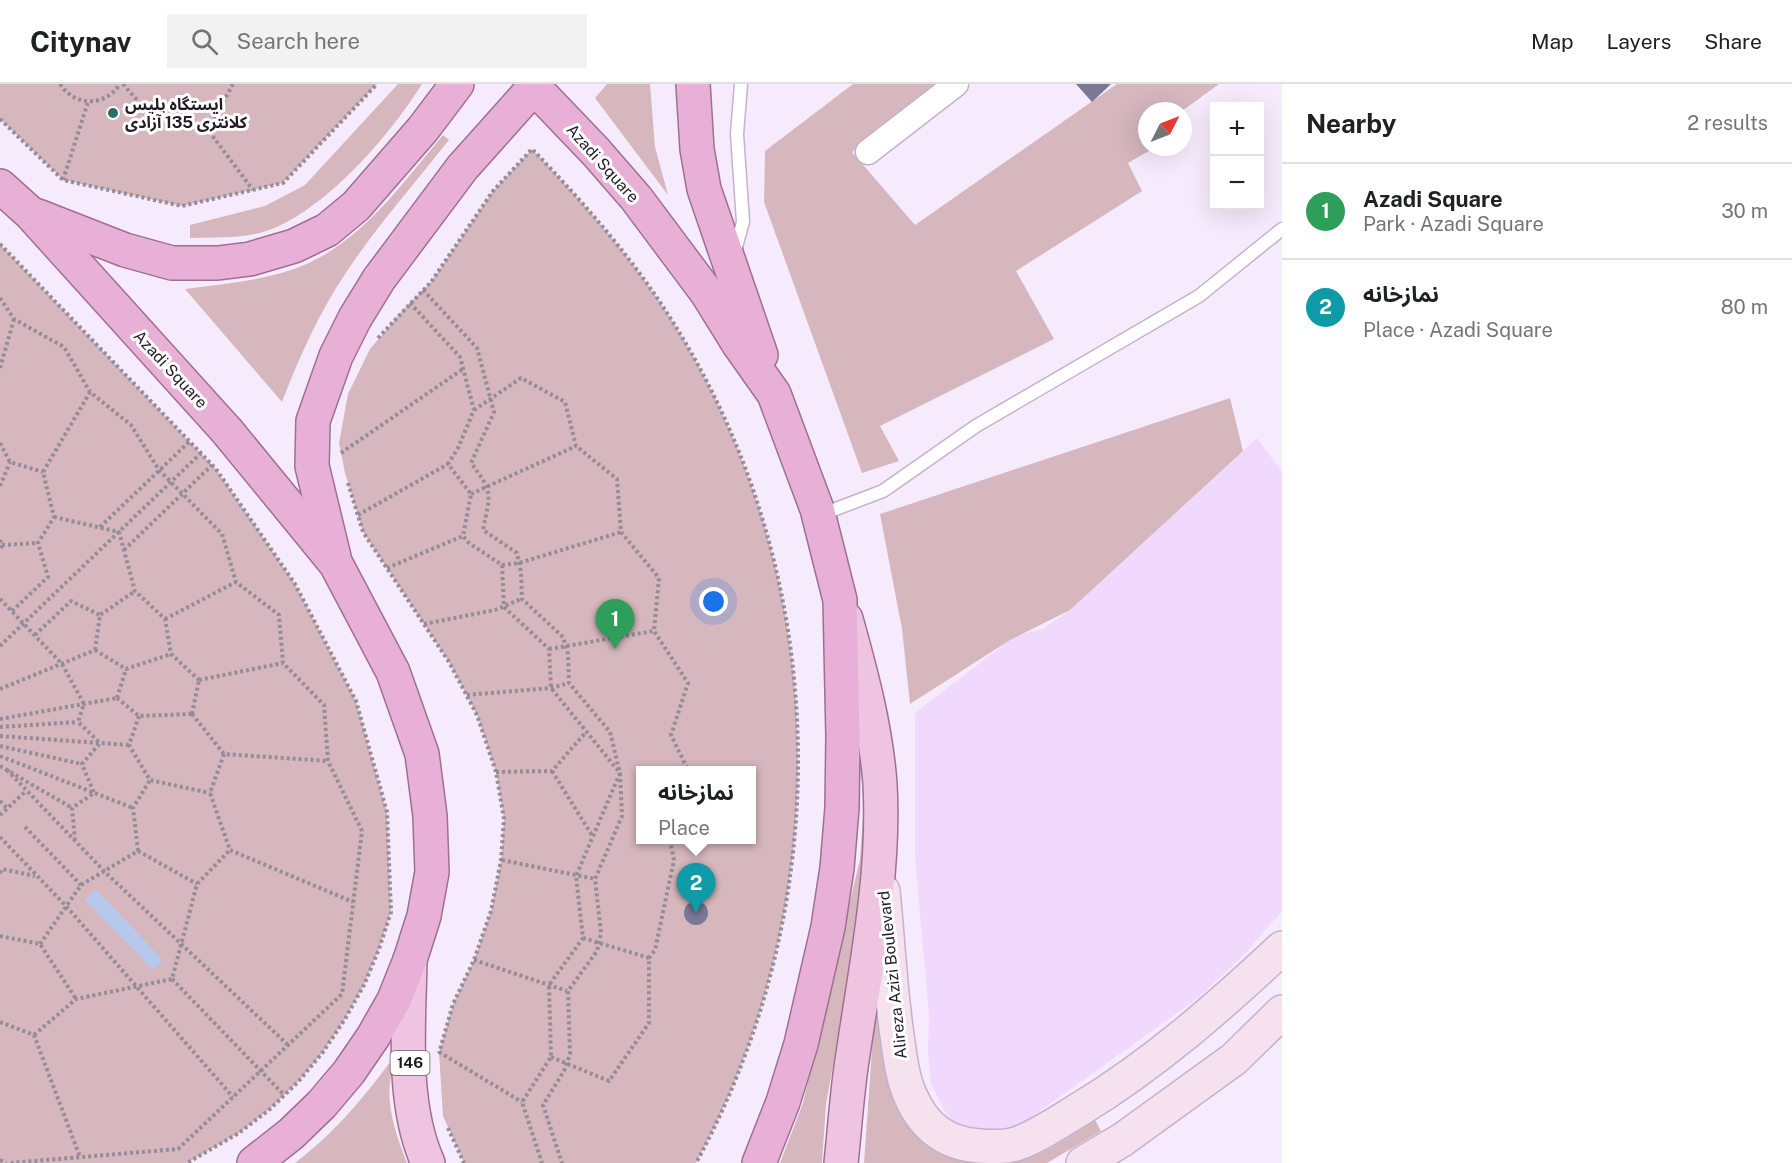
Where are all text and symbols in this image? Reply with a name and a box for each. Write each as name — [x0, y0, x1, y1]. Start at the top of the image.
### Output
search box — [167, 14, 587, 68]
text: Citynav — [30, 25, 131, 58]
icon: search — [188, 25, 221, 58]
text: Search here — [236, 28, 360, 54]
text: Map — [1531, 29, 1574, 54]
text: Layers — [1607, 29, 1671, 54]
text: Share — [1704, 29, 1762, 54]
place label: ایستگاه پلیس کلانتری 135 آزادی — [125, 95, 248, 132]
north arrow — [1138, 102, 1192, 156]
map controls — [1210, 102, 1264, 210]
button: + — [1210, 102, 1264, 156]
marker: ایستگاه پلیس کلانتری 135 آزادی — [106, 106, 120, 120]
text: Nearby — [1306, 108, 1396, 139]
text: 2 results — [1687, 111, 1768, 135]
street label: Azadi Square — [562, 120, 643, 207]
button: − — [1210, 156, 1264, 210]
text: Azadi Square — [1363, 186, 1503, 212]
text: 1 — [1321, 199, 1330, 223]
text: 30 m — [1721, 199, 1768, 223]
text: Park · Azadi Square — [1363, 212, 1544, 236]
text: نمازخانه — [1363, 281, 1439, 307]
text: 2 — [1319, 295, 1332, 319]
text: 80 m — [1721, 295, 1768, 319]
text: Place · Azadi Square — [1363, 318, 1553, 342]
street label: Azadi Square — [130, 327, 211, 412]
your location — [699, 587, 728, 616]
pin: 1 — [596, 600, 634, 649]
popup — [636, 766, 756, 844]
text: نمازخانه — [658, 779, 734, 805]
text: Place — [658, 816, 710, 840]
pin: 2 — [676, 864, 716, 913]
street label: Alireza Azizi Boulevard — [874, 890, 911, 1060]
road number: 146 — [390, 1051, 430, 1075]

